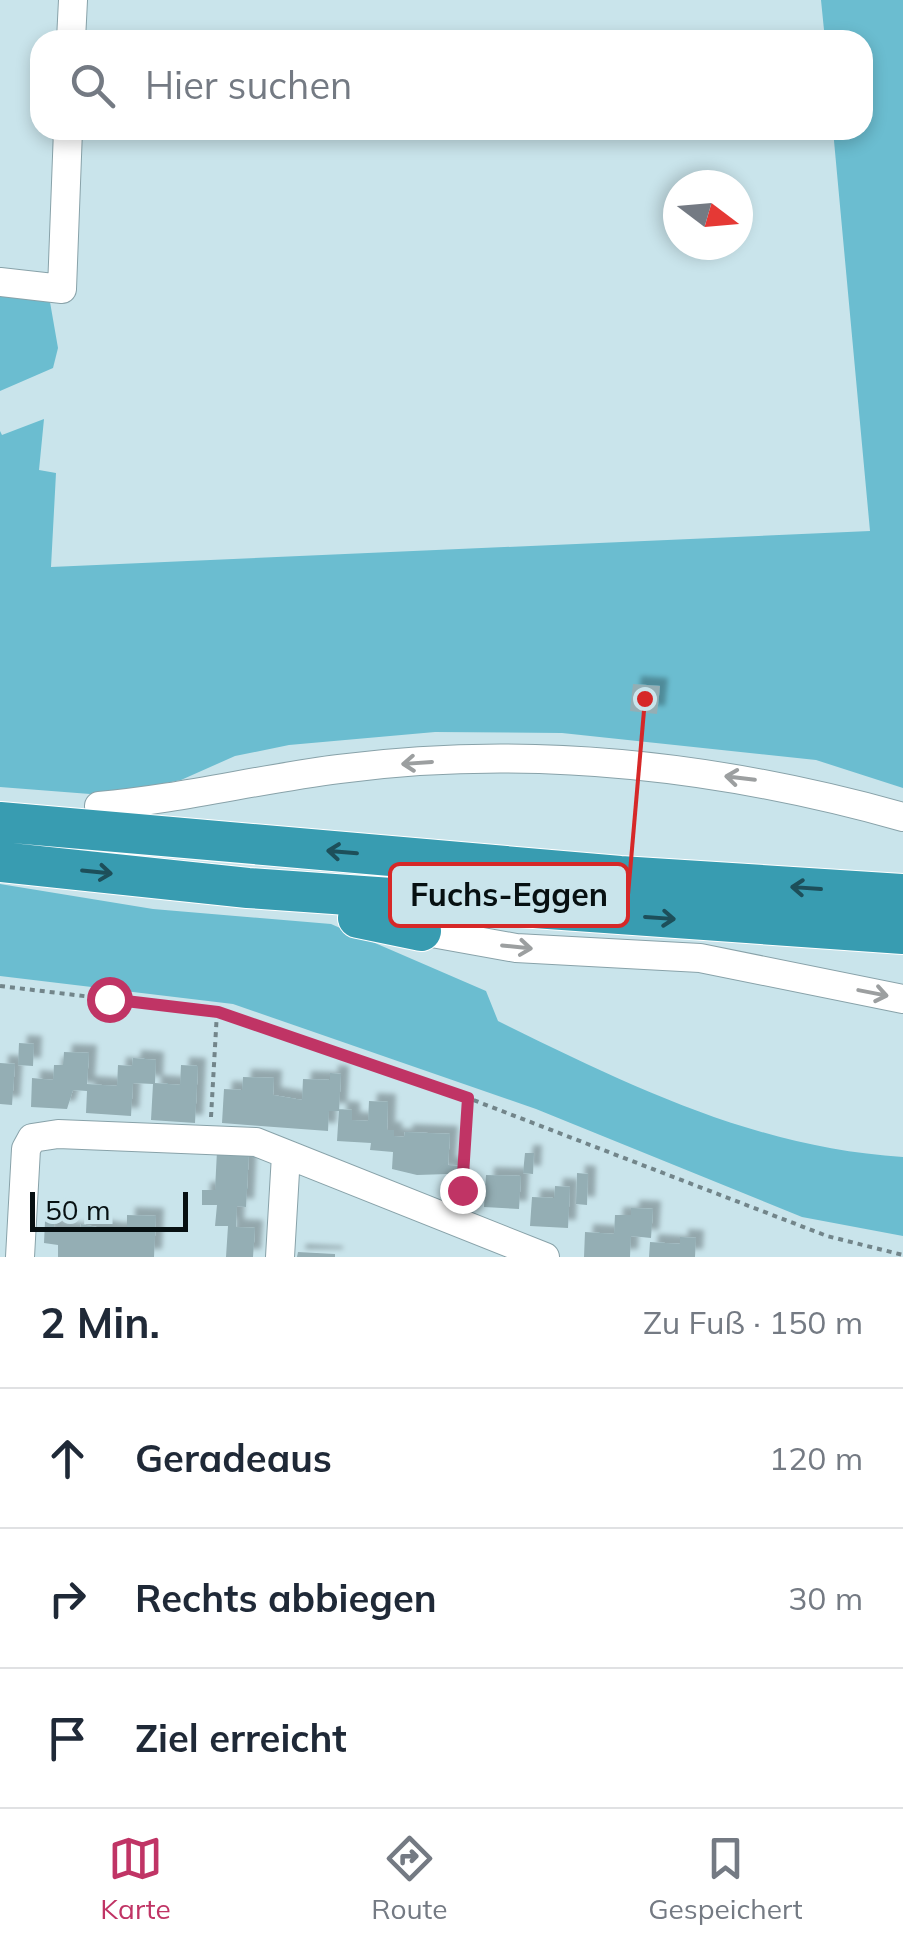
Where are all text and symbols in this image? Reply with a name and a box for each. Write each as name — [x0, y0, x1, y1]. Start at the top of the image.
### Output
search box — [30, 30, 873, 140]
icon: search — [65, 58, 120, 113]
text: Hier suchen — [145, 61, 352, 109]
north arrow — [663, 170, 753, 260]
one-way arrow — [401, 754, 433, 773]
one-way arrow — [725, 768, 757, 786]
one-way arrow — [327, 843, 359, 862]
one-way arrow — [80, 863, 113, 882]
callout: Fuchs-Eggen — [390, 864, 628, 926]
text: Fuchs-Eggen — [410, 874, 608, 914]
one-way arrow — [790, 878, 822, 897]
one-way arrow — [643, 909, 675, 928]
one-way arrow — [500, 938, 533, 957]
route start — [87, 977, 133, 1023]
one-way arrow — [856, 984, 888, 1003]
route end — [440, 1168, 486, 1214]
scale bar — [30, 1187, 188, 1232]
text: 50 m — [45, 1192, 111, 1227]
text: 2 Min. — [40, 1296, 160, 1349]
text: Zu Fuß · 150 m — [643, 1302, 863, 1342]
icon: ahead — [40, 1431, 95, 1486]
text: Geradeaus — [135, 1434, 332, 1482]
text: 120 m — [769, 1438, 863, 1478]
icon: right — [40, 1571, 95, 1626]
text: Rechts abbiegen — [135, 1574, 437, 1622]
text: 30 m — [788, 1578, 863, 1618]
icon: arrive — [40, 1711, 95, 1766]
text: Ziel erreicht — [135, 1714, 347, 1762]
tab: Karte — [100, 1831, 171, 1926]
tab: Route — [371, 1831, 447, 1926]
tab: Gespeichert — [648, 1831, 803, 1926]

